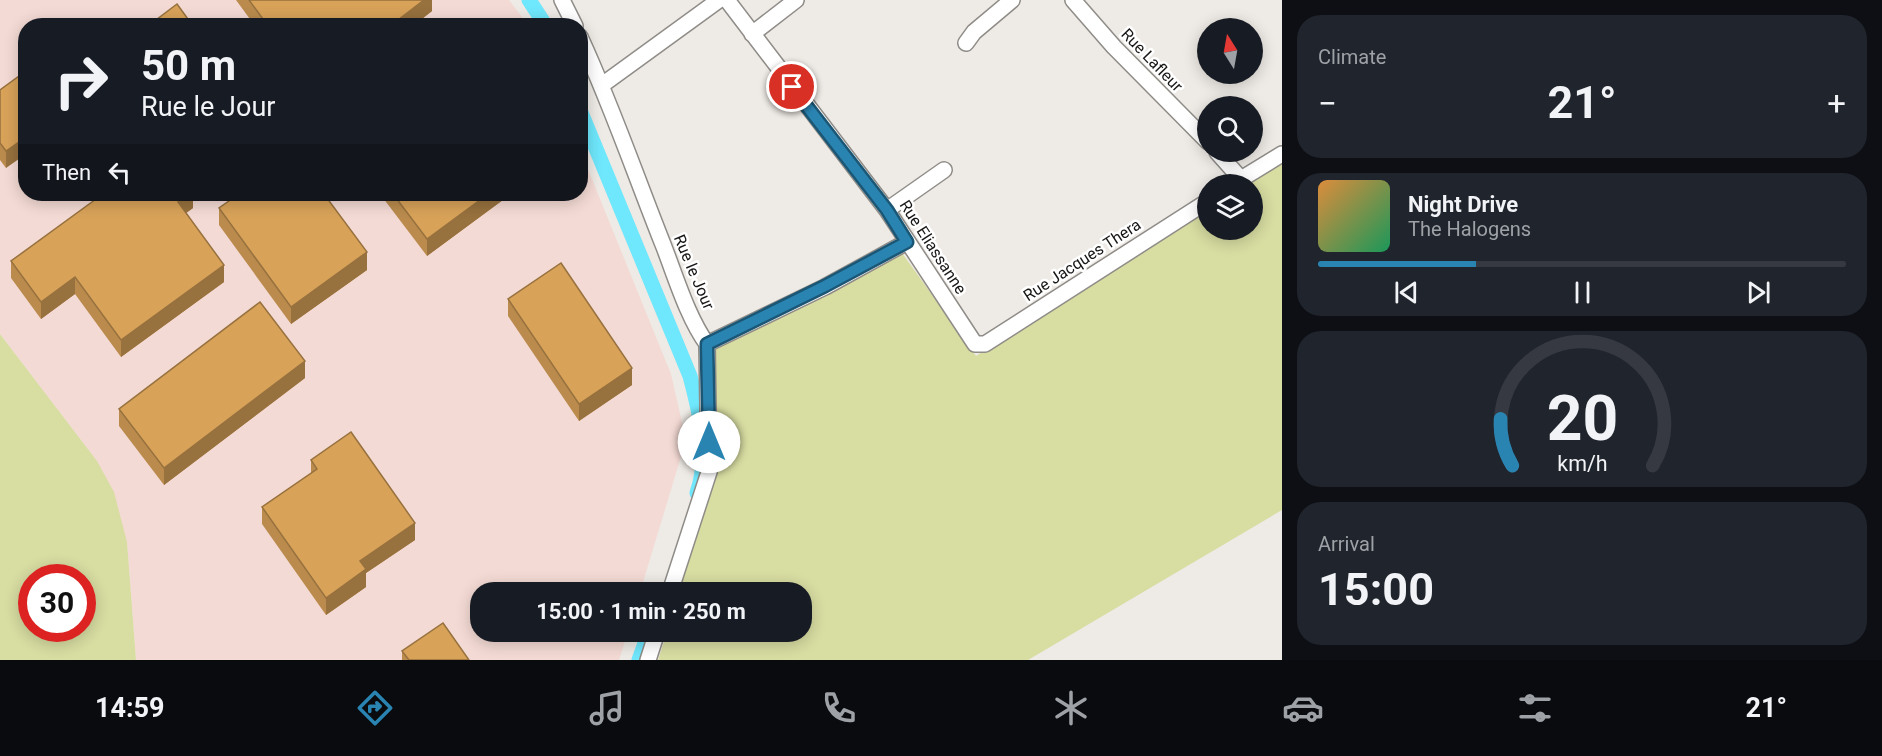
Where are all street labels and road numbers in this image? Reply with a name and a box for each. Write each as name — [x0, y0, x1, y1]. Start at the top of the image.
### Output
street label: Rue Lafleur — [1117, 25, 1187, 96]
street label: Rue Eliassanne — [896, 196, 970, 298]
street label: Rue Jacques Thera — [1020, 215, 1144, 305]
street label: Rue le Jour — [670, 232, 719, 313]

